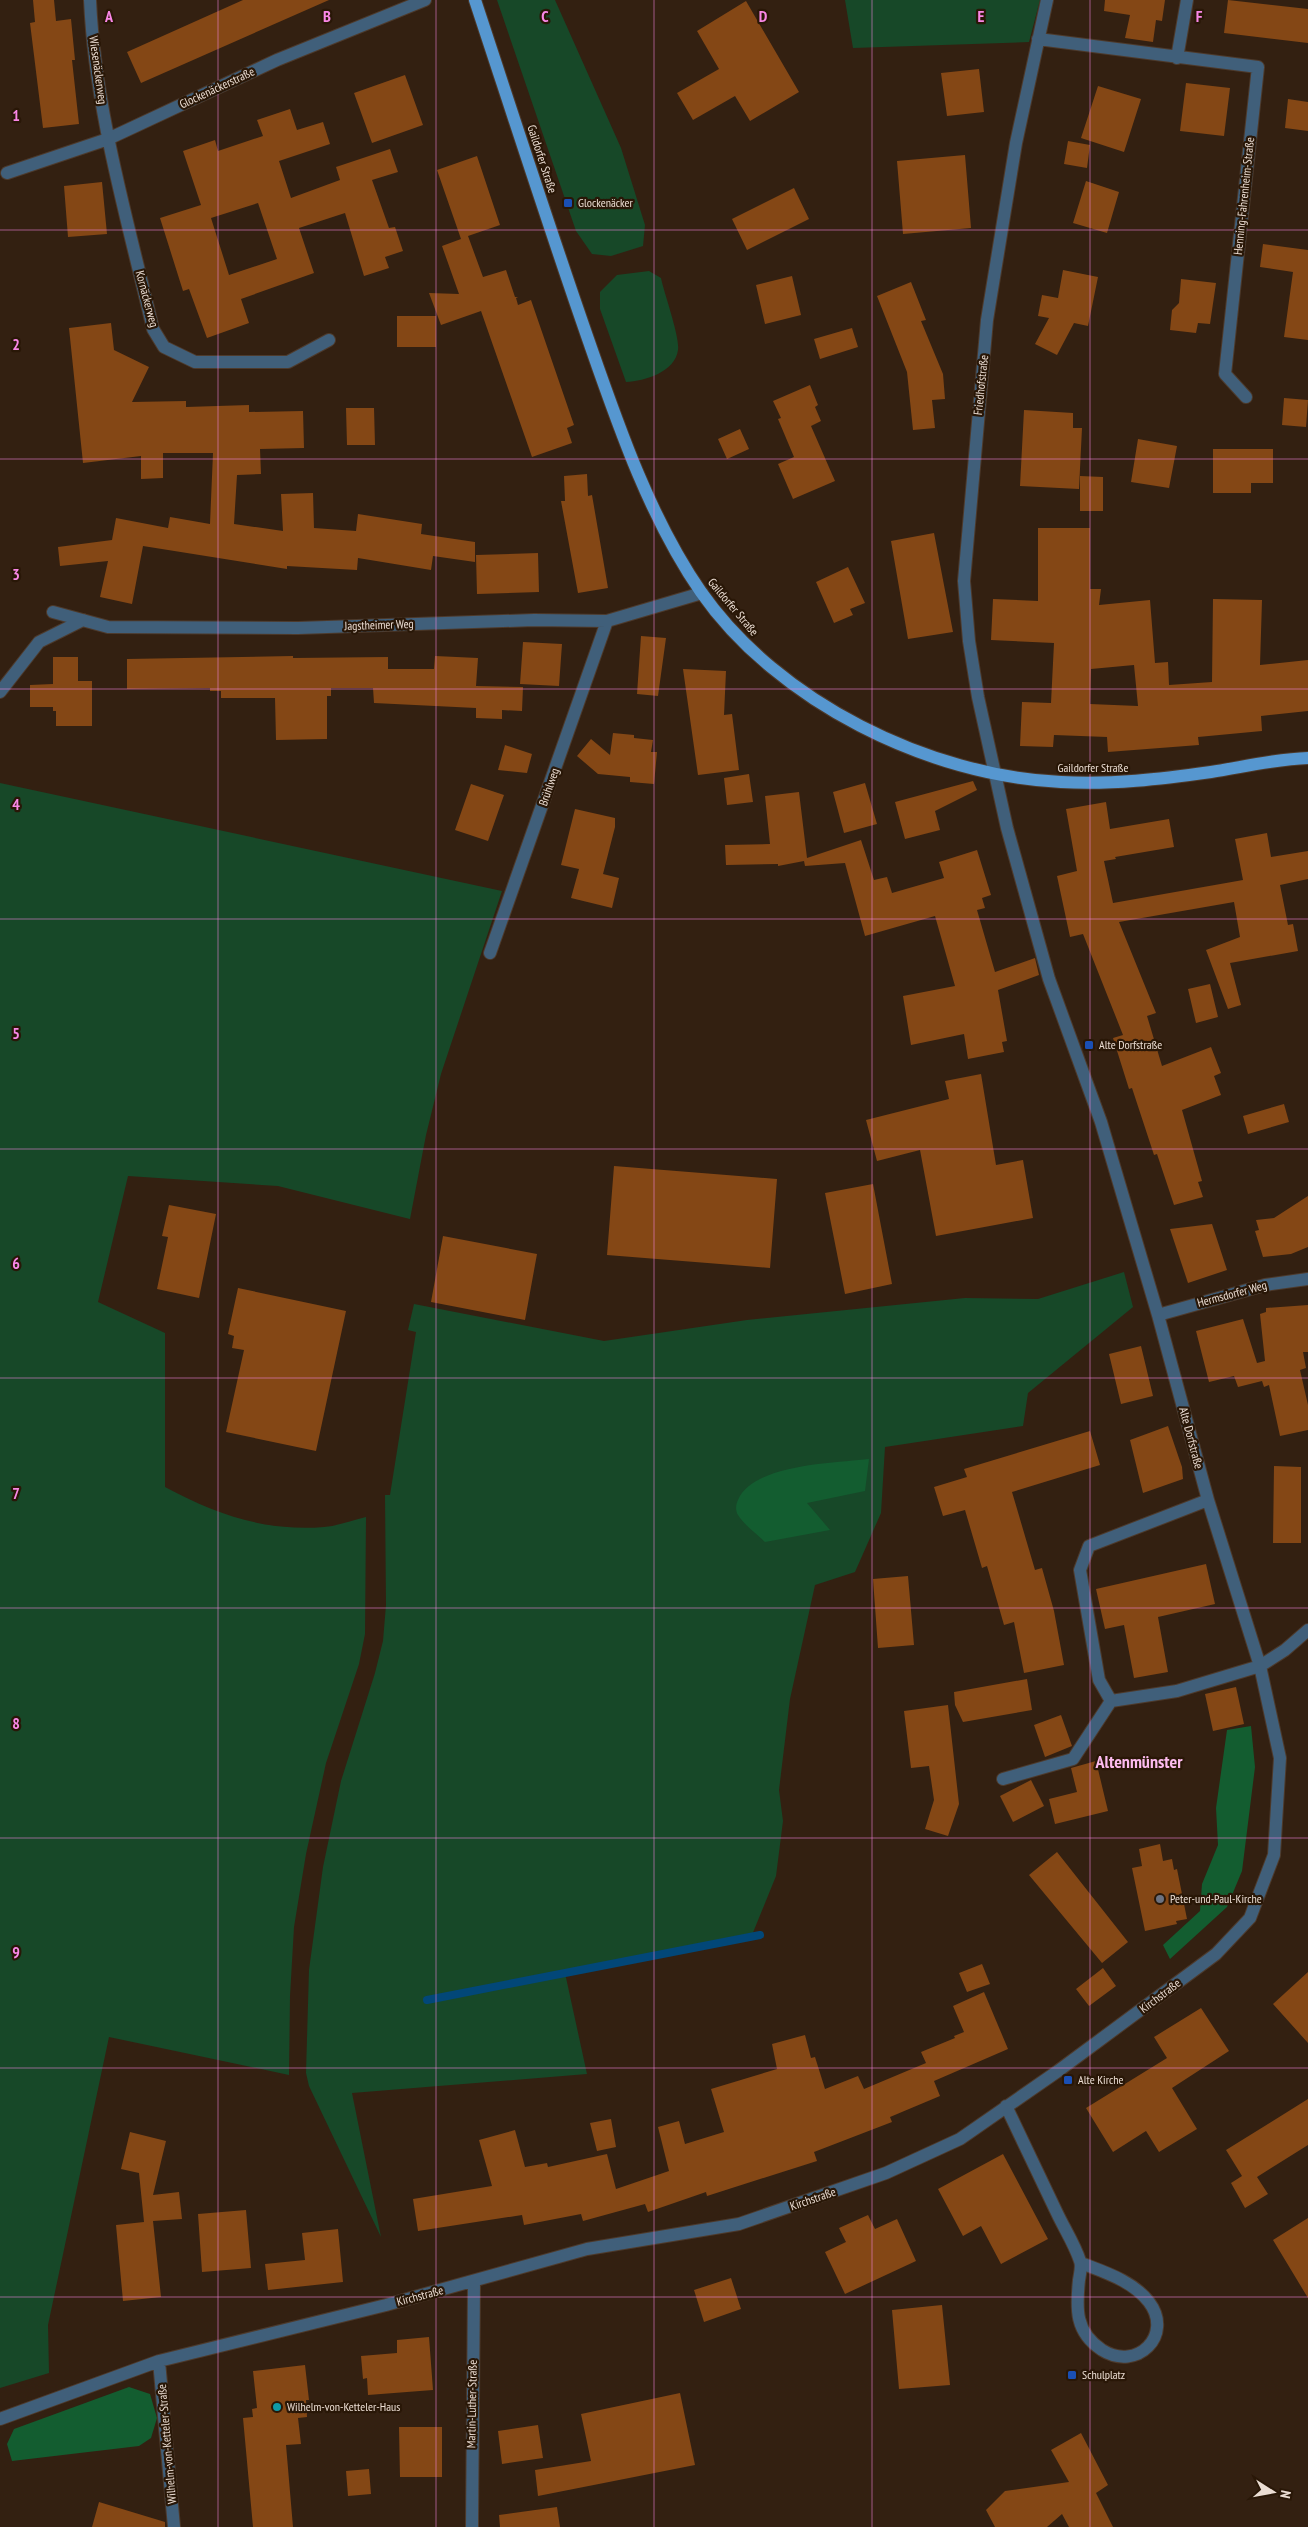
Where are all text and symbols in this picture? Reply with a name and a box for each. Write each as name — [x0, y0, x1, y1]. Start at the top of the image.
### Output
text: A — [104, 6, 114, 26]
text: B — [323, 6, 331, 26]
text: C — [541, 6, 549, 26]
text: D — [759, 6, 768, 26]
text: E — [978, 6, 985, 26]
text: F — [1196, 6, 1203, 26]
street label: Wiesenäckerweg — [86, 35, 111, 105]
street label: Glockenäckerstraße — [177, 64, 257, 111]
text: 1 — [12, 105, 20, 125]
street label: Gaildorfer Straße — [524, 123, 561, 195]
street label: Henning-Fahrenheim-Straße — [1230, 136, 1257, 256]
place label: Glockenäcker — [578, 195, 633, 210]
marker: Glockenäcker — [562, 197, 574, 209]
street label: Kornäckerweg — [133, 269, 162, 329]
text: 2 — [12, 334, 20, 354]
street label: Friedhofstraße — [970, 354, 991, 416]
text: 3 — [12, 564, 20, 584]
street label: Gaildorfer Straße — [705, 575, 762, 639]
street label: Jagstheimer Weg — [343, 616, 414, 633]
street label: Gaildorfer Straße — [1058, 760, 1128, 775]
street label: Brühlweg — [535, 766, 562, 808]
text: 4 — [12, 794, 20, 814]
text: 5 — [12, 1023, 20, 1043]
place label: Alte Dorfstraße — [1099, 1037, 1162, 1052]
marker: Alte Dorfstraße — [1083, 1039, 1095, 1051]
text: 6 — [12, 1253, 20, 1273]
street label: Hermsdorfer Weg — [1195, 1277, 1268, 1310]
street label: Alte Dorfstraße — [1176, 1405, 1207, 1470]
text: 7 — [12, 1483, 20, 1503]
text: 8 — [12, 1713, 20, 1733]
district label: Altenmünster — [1095, 1750, 1183, 1773]
place label: Peter-und-Paul-Kirche — [1170, 1891, 1262, 1906]
marker: Peter-und-Paul-Kirche — [1154, 1893, 1166, 1905]
text: 9 — [12, 1942, 20, 1962]
street label: Kirchstraße — [1136, 1975, 1183, 2016]
place label: Alte Kirche — [1078, 2072, 1124, 2087]
marker: Alte Kirche — [1062, 2074, 1074, 2086]
street label: Kirchstraße — [788, 2184, 838, 2213]
street label: Kirchstraße — [395, 2282, 445, 2309]
street label: Martin-Luther-Straße — [463, 2360, 480, 2448]
place label: Schulplatz — [1082, 2367, 1125, 2382]
marker: Schulplatz — [1066, 2369, 1078, 2381]
street label: Wilhelm-von-Ketteler-Straße — [154, 2384, 179, 2505]
place label: Wilhelm-von-Ketteler-Haus — [287, 2399, 400, 2414]
marker: Wilhelm-von-Ketteler-Haus — [271, 2401, 283, 2413]
north arrow — [1248, 2467, 1298, 2517]
text: N — [1276, 2489, 1295, 2500]

